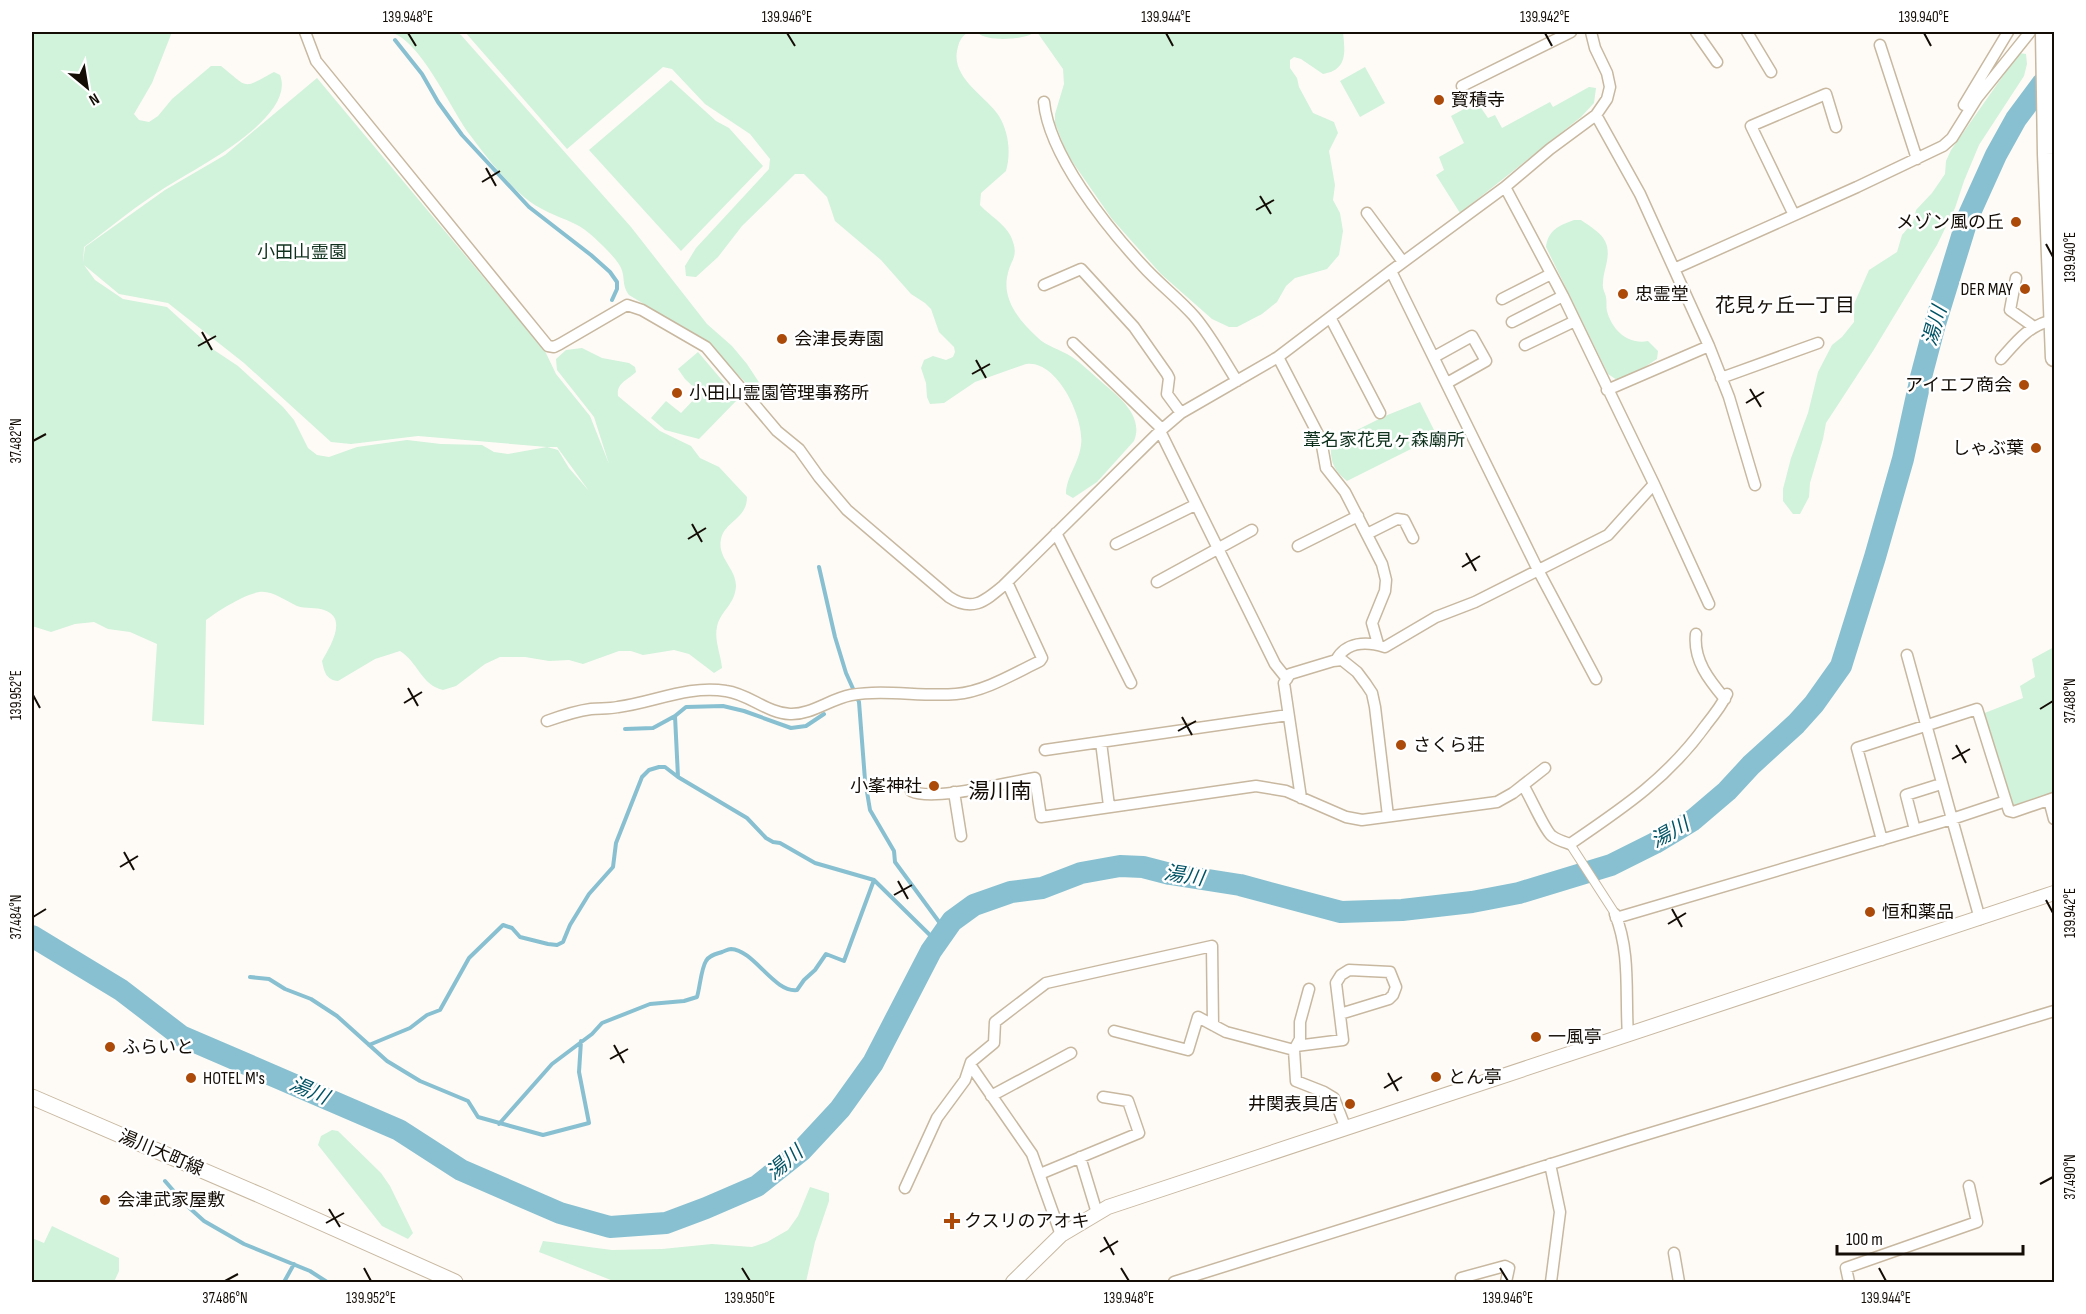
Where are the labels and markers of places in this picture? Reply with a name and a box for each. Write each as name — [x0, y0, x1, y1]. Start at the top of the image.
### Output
place label: 寳積寺 — [1451, 90, 1505, 111]
marker: 寳積寺 — [1432, 93, 1446, 107]
place label: メゾン風の丘 — [1896, 212, 2004, 233]
marker: メゾン風の丘 — [2009, 215, 2023, 229]
place label: DER MAY — [1960, 279, 2013, 300]
marker: DER MAY — [2018, 282, 2032, 296]
place label: 忠霊堂 — [1635, 284, 1689, 305]
marker: 忠霊堂 — [1616, 287, 1630, 301]
place label: 会津長寿園 — [794, 329, 884, 350]
marker: 会津長寿園 — [775, 332, 789, 346]
place label: アイエフ商会 — [1905, 375, 2012, 396]
marker: アイエフ商会 — [2017, 378, 2031, 392]
place label: 小田山霊園管理事務所 — [689, 383, 869, 404]
marker: 小田山霊園管理事務所 — [670, 386, 684, 400]
place label: しゃぶ葉 — [1952, 438, 2024, 459]
marker: しゃぶ葉 — [2029, 441, 2043, 455]
place label: さくら荘 — [1413, 735, 1485, 756]
marker: さくら荘 — [1394, 738, 1408, 752]
place label: 小峯神社 — [850, 776, 922, 797]
marker: 小峯神社 — [927, 779, 941, 793]
place label: 恒和薬品 — [1882, 902, 1954, 923]
marker: 恒和薬品 — [1863, 905, 1877, 919]
place label: 一風亭 — [1548, 1027, 1602, 1048]
marker: 一風亭 — [1529, 1030, 1543, 1044]
place label: ふらいと — [122, 1037, 194, 1058]
marker: ふらいと — [103, 1040, 117, 1054]
place label: とん亭 — [1448, 1067, 1502, 1088]
place label: HOTEL M's — [203, 1068, 265, 1089]
marker: とん亭 — [1429, 1070, 1443, 1084]
marker: HOTEL M's — [184, 1071, 198, 1085]
place label: 井関表具店 — [1248, 1094, 1338, 1115]
marker: 井関表具店 — [1343, 1097, 1357, 1111]
place label: 会津武家屋敷 — [117, 1190, 225, 1211]
marker: 会津武家屋敷 — [98, 1193, 112, 1207]
place label: クスリのアオキ — [964, 1211, 1089, 1232]
marker: クスリのアオキ — [945, 1214, 959, 1228]

